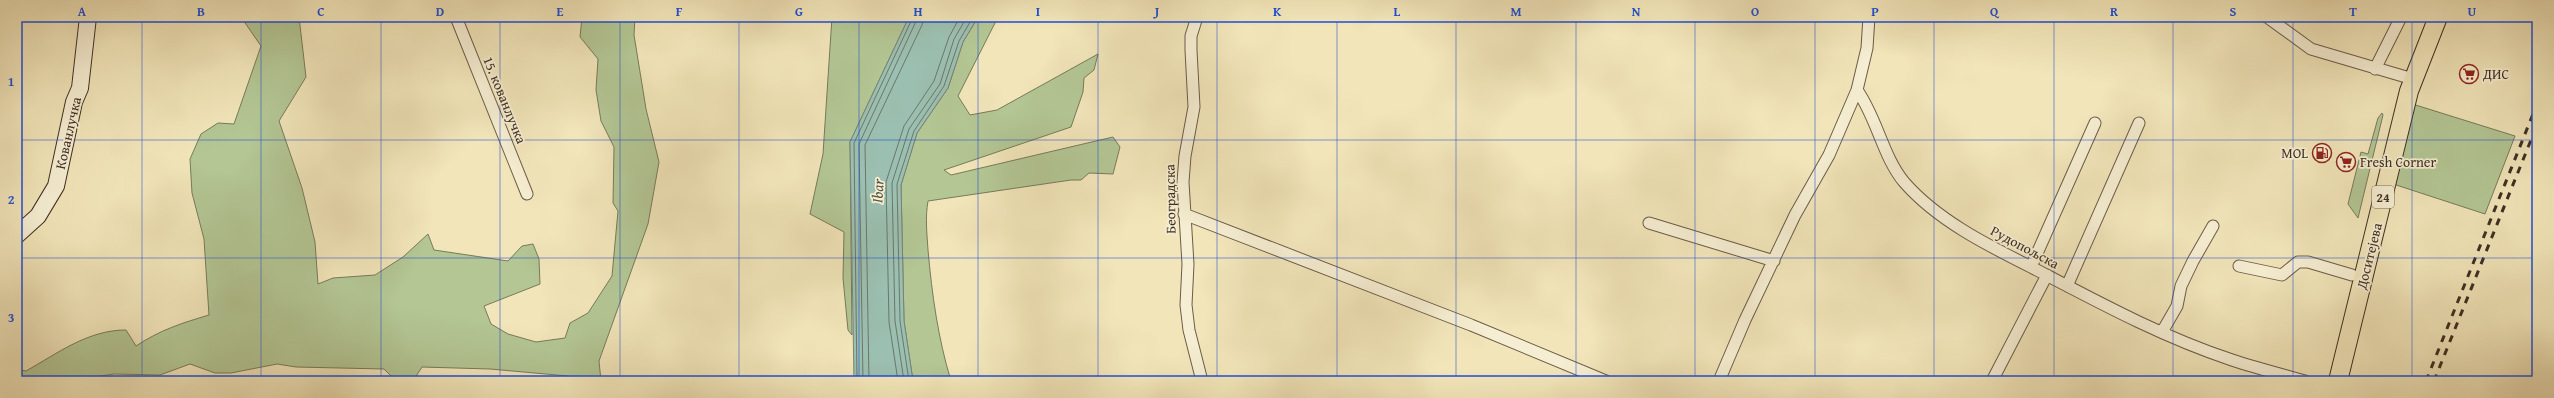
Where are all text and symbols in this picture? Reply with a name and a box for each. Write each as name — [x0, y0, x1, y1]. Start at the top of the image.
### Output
text: A — [78, 2, 87, 21]
text: B — [197, 2, 205, 21]
text: C — [317, 2, 325, 21]
text: D — [436, 2, 444, 21]
text: E — [557, 2, 564, 21]
text: F — [676, 2, 683, 21]
text: G — [795, 2, 803, 21]
text: H — [913, 2, 923, 21]
text: I — [1036, 2, 1040, 21]
text: J — [1153, 2, 1160, 21]
text: K — [1273, 2, 1282, 21]
text: L — [1394, 2, 1401, 21]
text: M — [1510, 2, 1522, 21]
text: N — [1632, 2, 1641, 21]
text: O — [1751, 2, 1759, 21]
text: P — [1871, 2, 1879, 21]
text: Q — [1990, 2, 2000, 21]
text: R — [2110, 2, 2119, 21]
text: S — [2230, 2, 2237, 21]
text: T — [2349, 2, 2357, 21]
text: U — [2468, 2, 2477, 21]
street label: 15. кованлучка — [478, 53, 532, 147]
supermarket icon: ДИС — [2458, 63, 2480, 85]
place label: ДИС — [2482, 64, 2509, 84]
text: 1 — [8, 72, 14, 91]
street label: Кованлучка — [50, 95, 86, 171]
fuel station icon: MOL — [2311, 142, 2333, 164]
place label: MOL — [2281, 143, 2308, 163]
supermarket icon: Fresh Corner — [2335, 151, 2357, 173]
place label: Fresh Corner — [2360, 152, 2436, 172]
street label: Београдска — [1159, 164, 1181, 234]
water label: Ibar — [866, 178, 889, 204]
road number: 24 — [2372, 186, 2394, 208]
text: 2 — [8, 190, 15, 209]
street label: Доситејева — [2351, 220, 2387, 292]
street label: Рудопољска — [1987, 221, 2063, 274]
text: 3 — [8, 308, 14, 327]

